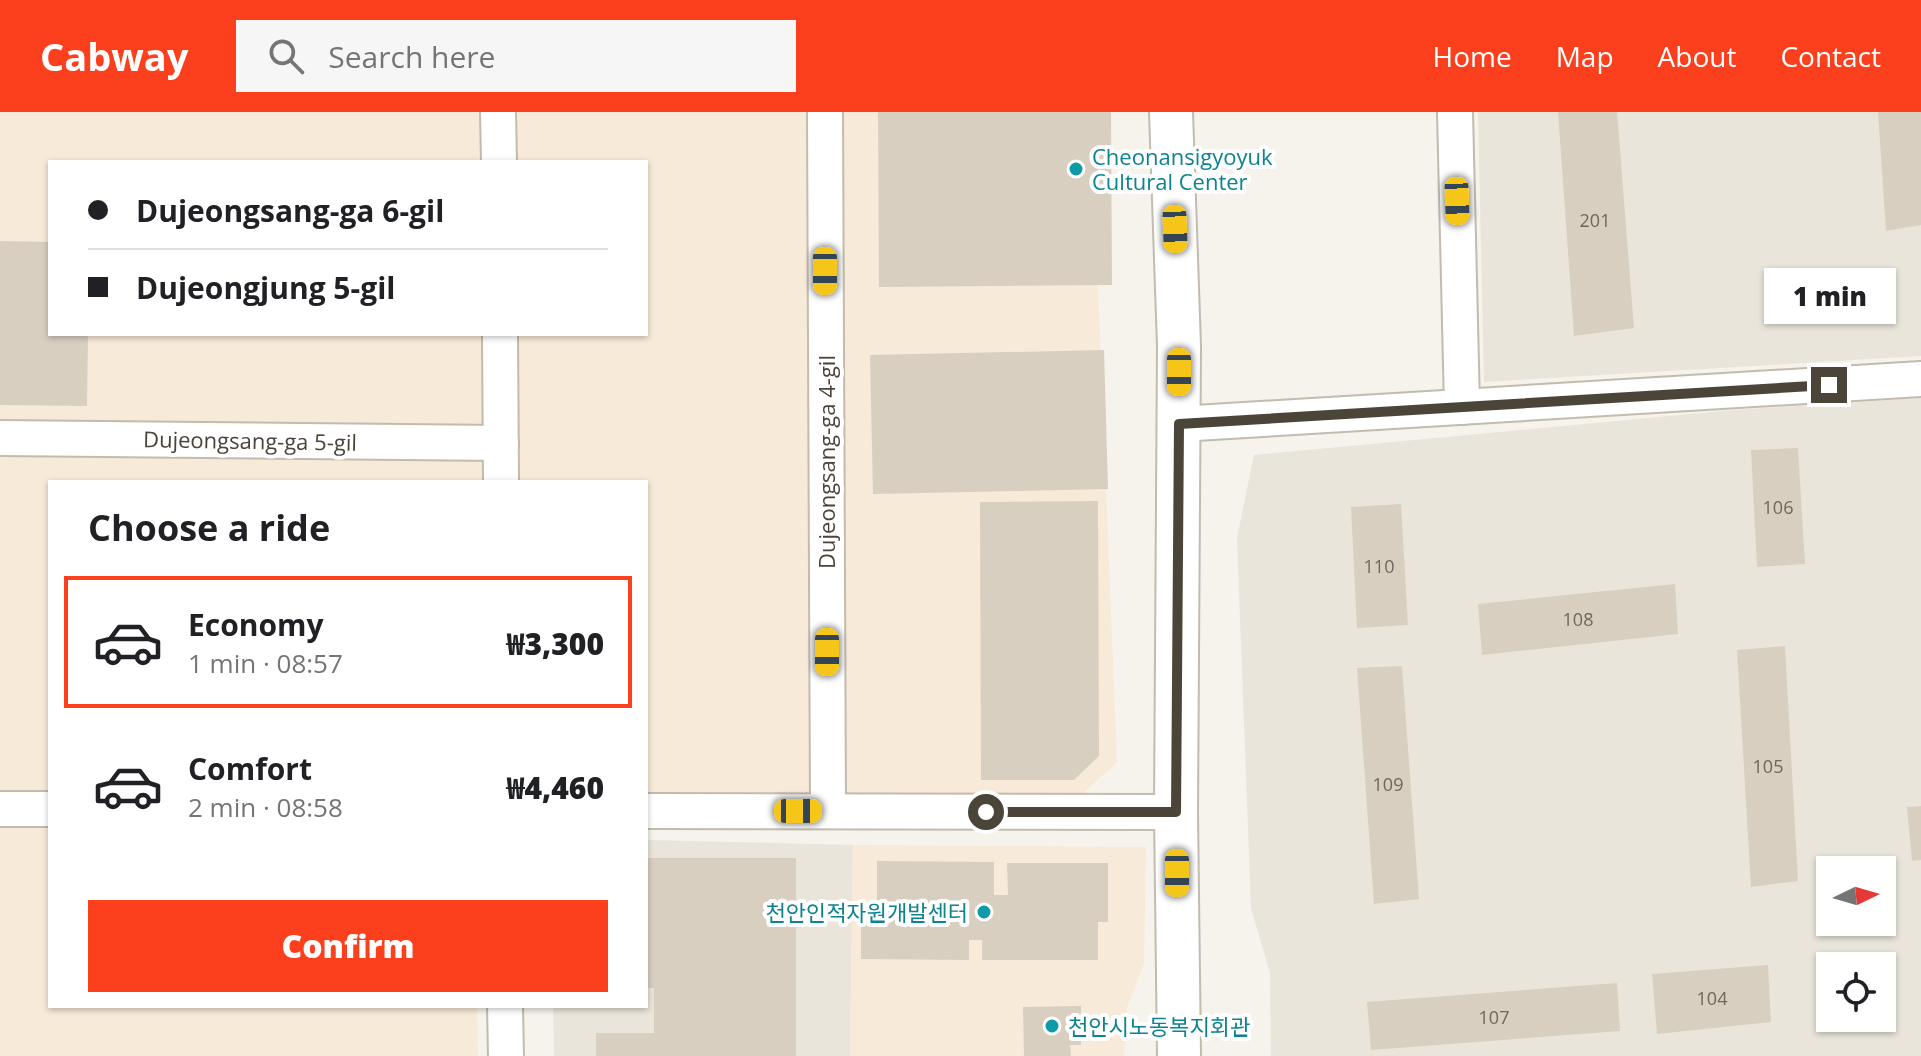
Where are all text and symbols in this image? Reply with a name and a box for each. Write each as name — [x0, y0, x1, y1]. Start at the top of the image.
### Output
search box — [236, 20, 796, 92]
text: Cabway — [40, 30, 188, 82]
icon: search — [264, 34, 308, 78]
text: Search here — [328, 36, 495, 77]
text: Home — [1433, 37, 1512, 75]
text: Map — [1556, 37, 1614, 75]
text: About — [1658, 37, 1736, 75]
text: Contact — [1780, 37, 1881, 75]
place label: Cheonansigyoyuk Cultural Center — [1092, 141, 1273, 196]
marker: Cheonansigyoyuk Cultural Center — [1067, 160, 1085, 178]
car — [1444, 177, 1470, 225]
text: Dujeongsang-ga 6-gil — [136, 190, 444, 231]
car — [1162, 205, 1188, 253]
house number: 201 — [1580, 208, 1610, 232]
car — [813, 247, 837, 295]
text: Dujeongjung 5-gil — [136, 267, 395, 308]
callout: 1 min — [1763, 269, 1895, 325]
text: 1 min — [1793, 278, 1867, 314]
car — [1167, 348, 1191, 396]
street label: Dujeongsang-ga 4-gil — [811, 355, 841, 569]
route end — [1811, 367, 1847, 403]
street label: Dujeongsang-ga 5-gil — [143, 423, 357, 457]
house number: 106 — [1763, 495, 1793, 519]
text: Choose a ride — [88, 503, 330, 552]
house number: 110 — [1364, 554, 1394, 578]
text: Economy — [188, 604, 324, 645]
icon: car — [92, 606, 164, 678]
house number: 108 — [1563, 607, 1593, 631]
text: ₩3,300 — [506, 623, 604, 664]
car — [815, 628, 839, 676]
text: 1 min · 08:57 — [188, 645, 343, 681]
text: Comfort — [188, 748, 312, 789]
icon: car — [92, 750, 164, 822]
house number: 105 — [1753, 754, 1783, 778]
text: ₩4,460 — [506, 767, 604, 808]
house number: 109 — [1373, 772, 1403, 796]
text: 2 min · 08:58 — [188, 789, 343, 825]
route start — [968, 794, 1004, 830]
car — [774, 799, 822, 823]
car — [1165, 849, 1189, 897]
north arrow — [1816, 856, 1896, 936]
map controls — [1816, 856, 1896, 1032]
place label: 천안인적자원개발센터 — [766, 897, 968, 927]
button: Confirm — [88, 900, 608, 992]
marker: 천안인적자원개발센터 — [975, 903, 993, 921]
button: locate — [1816, 952, 1896, 1032]
house number: 104 — [1697, 986, 1727, 1010]
house number: 107 — [1479, 1005, 1509, 1029]
place label: 천안시노동복지회관 — [1068, 1011, 1250, 1041]
marker: 천안시노동복지회관 — [1043, 1017, 1061, 1035]

